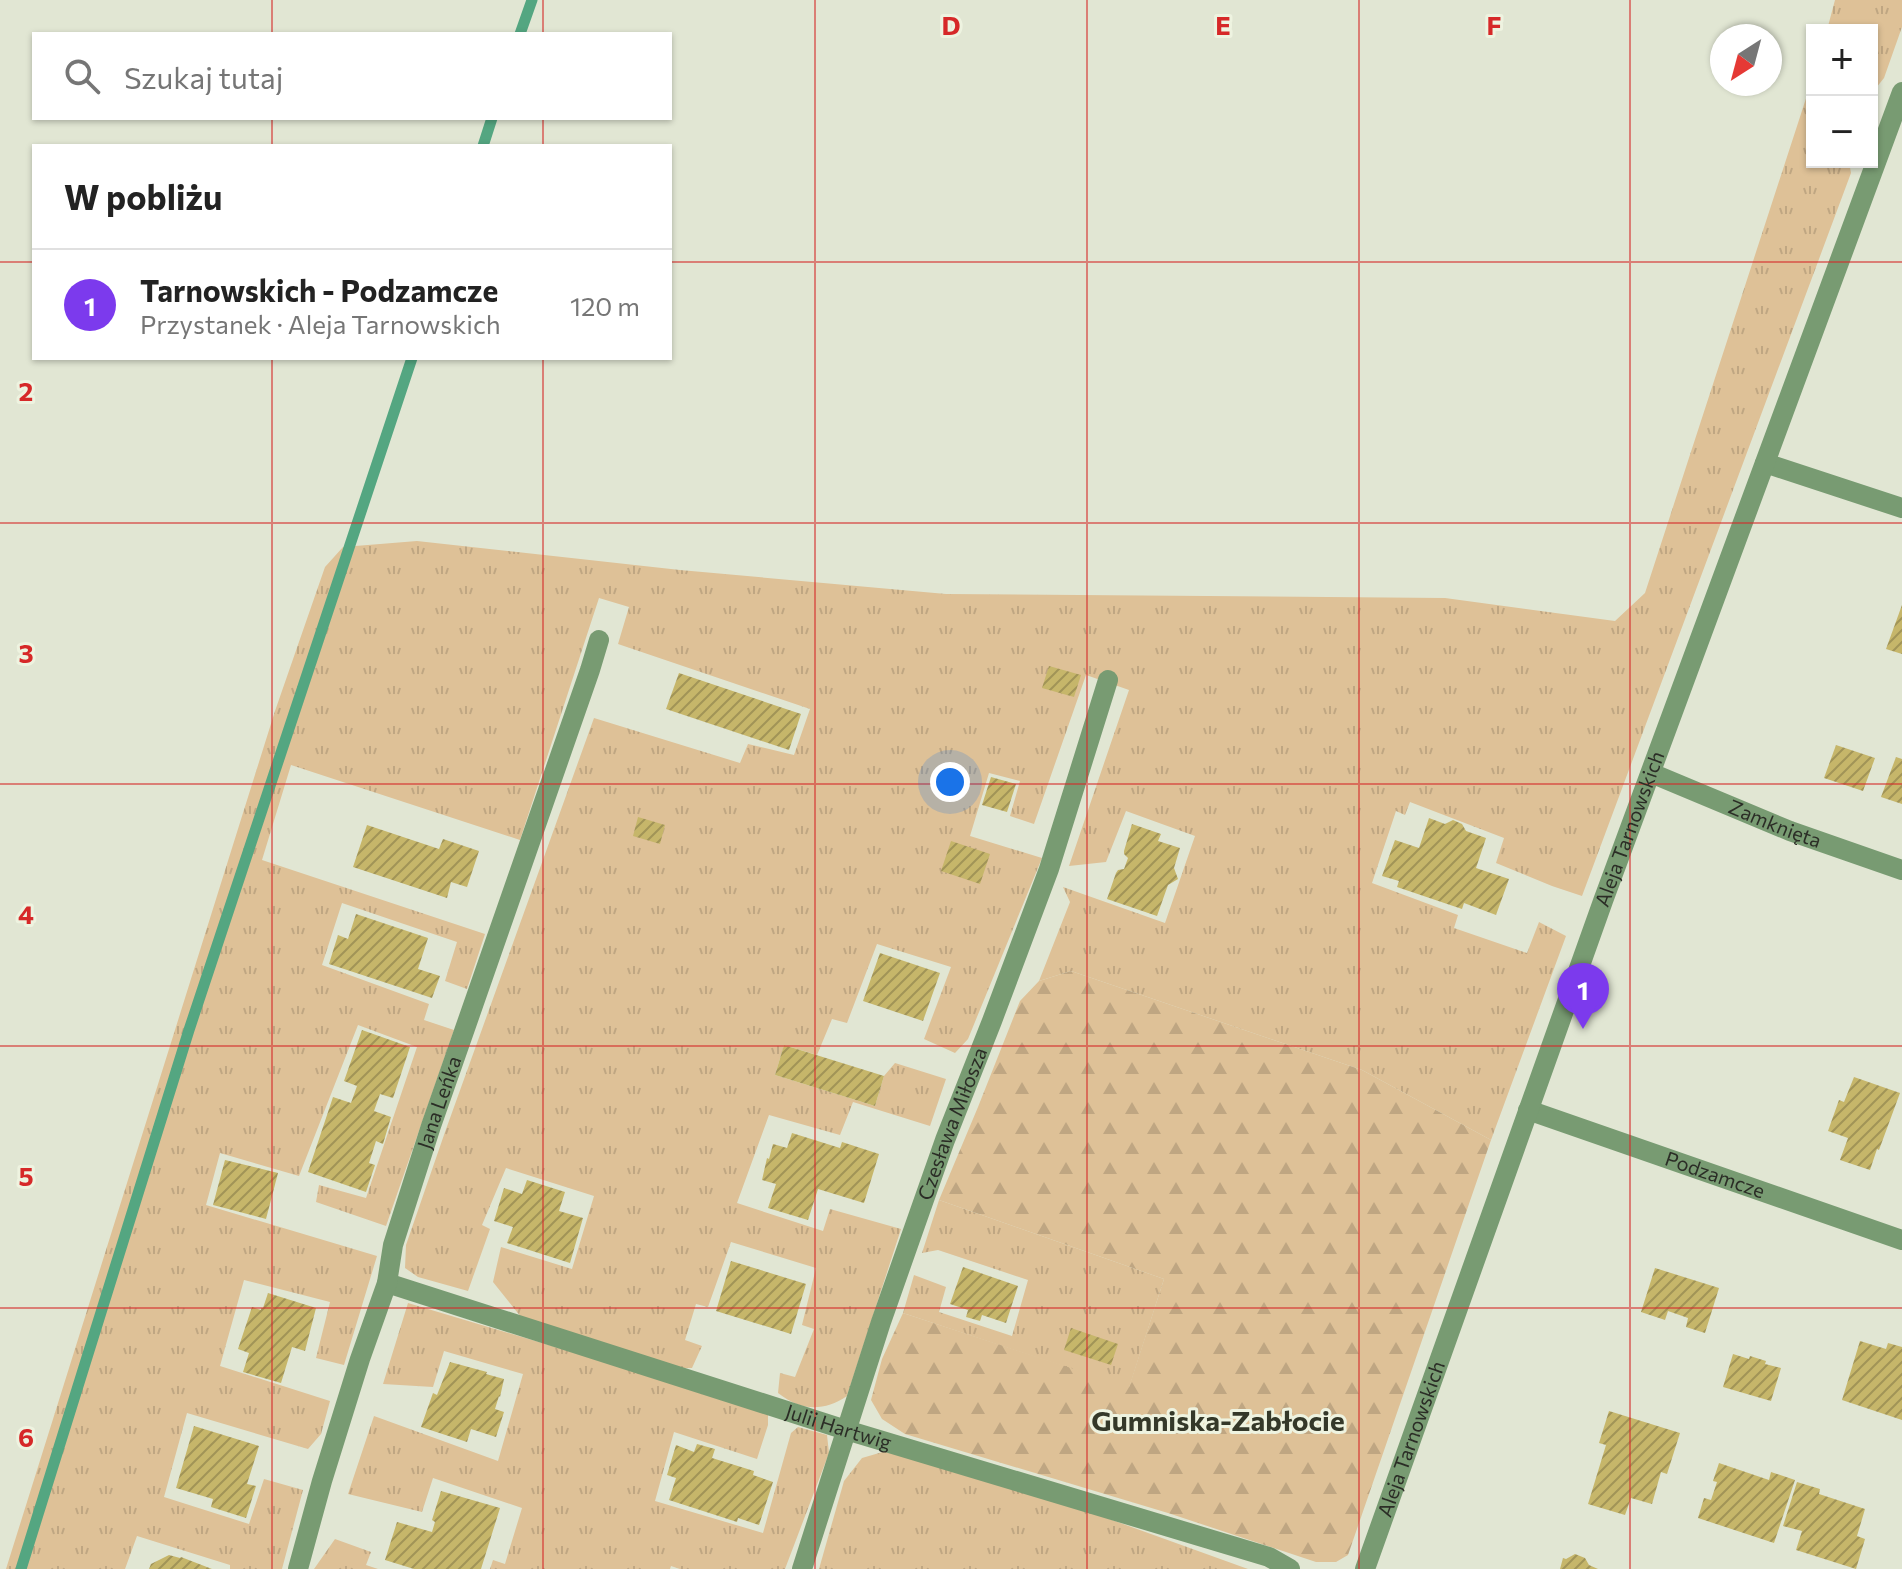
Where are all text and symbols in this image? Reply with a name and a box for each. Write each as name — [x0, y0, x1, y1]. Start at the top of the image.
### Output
text: D — [941, 9, 961, 40]
text: E — [1215, 9, 1231, 40]
text: F — [1486, 9, 1502, 40]
north arrow — [1710, 24, 1782, 96]
map controls — [1806, 24, 1878, 168]
button: + — [1806, 24, 1878, 96]
search box — [32, 32, 672, 120]
icon: search — [60, 54, 104, 98]
text: Szukaj tutaj — [124, 58, 283, 95]
button: − — [1806, 96, 1878, 168]
text: W pobliżu — [64, 175, 222, 217]
text: Tarnowskich - Podzamcze — [140, 271, 498, 308]
text: 1 — [84, 290, 96, 321]
text: 120 m — [570, 290, 640, 321]
text: Przystanek · Aleja Tarnowskich — [140, 308, 501, 339]
text: 2 — [19, 375, 33, 406]
text: 3 — [18, 637, 34, 668]
street label: Aleja Tarnowskich — [1589, 747, 1668, 910]
your location — [930, 762, 970, 802]
street label: Zamknięta — [1725, 794, 1825, 852]
text: 4 — [18, 898, 34, 929]
pin: 1 — [1557, 963, 1609, 1029]
street label: Czesława Miłosza — [912, 1044, 991, 1203]
street label: Jana Leńka — [411, 1052, 466, 1152]
street label: Podzamcze — [1662, 1146, 1768, 1202]
text: 5 — [18, 1160, 34, 1191]
street label: Aleja Tarnowskich — [1372, 1357, 1449, 1520]
street label: Julii Hartwig — [783, 1398, 895, 1454]
district label: Gumniska-Zabłocie — [1091, 1403, 1345, 1437]
text: 6 — [18, 1421, 34, 1452]

